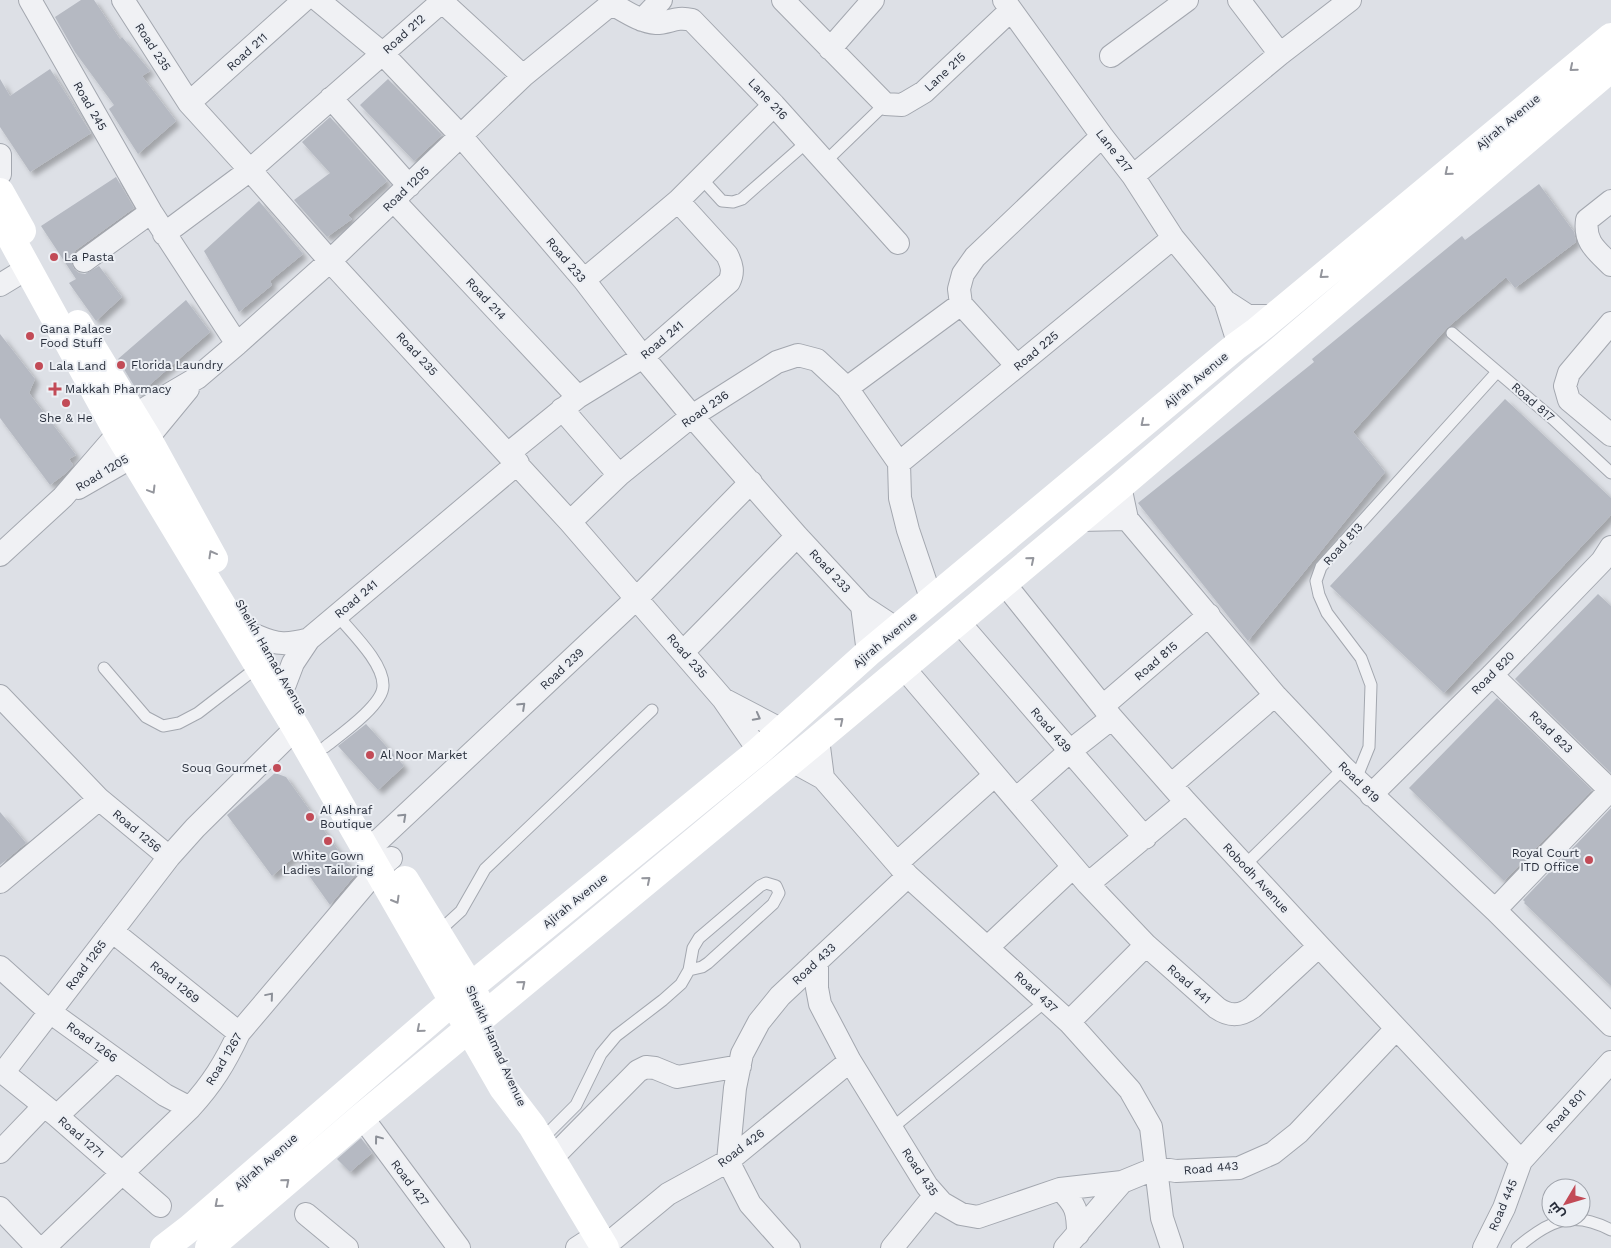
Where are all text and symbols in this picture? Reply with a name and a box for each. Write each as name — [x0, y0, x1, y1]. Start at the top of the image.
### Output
street label: Road 212 — [380, 11, 428, 57]
street label: Road 235 — [132, 20, 174, 74]
street label: Road 211 — [224, 30, 270, 74]
street label: Lane 215 — [922, 49, 968, 95]
one-way arrow — [1570, 63, 1579, 72]
street label: Lane 216 — [745, 75, 791, 123]
street label: Road 245 — [70, 79, 110, 133]
street label: Ajirah Avenue — [1473, 91, 1543, 153]
street label: Lane 217 — [1093, 127, 1135, 176]
street label: Road 1205 — [380, 163, 432, 215]
one-way arrow — [1445, 166, 1454, 175]
street label: Road 233 — [543, 235, 589, 285]
place label: La Pasta — [64, 250, 114, 264]
marker: La Pasta — [48, 251, 60, 263]
one-way arrow — [1320, 270, 1329, 278]
street label: Road 214 — [463, 275, 509, 323]
street label: Road 241 — [638, 318, 686, 362]
place label: Gana Palace Food Stuff — [40, 322, 112, 350]
street label: Road 225 — [1011, 328, 1061, 374]
street label: Road 235 — [393, 329, 441, 379]
marker: Gana Palace Food Stuff — [24, 330, 36, 342]
street label: Ajirah Avenue — [1161, 349, 1231, 411]
place label: Florida Laundry — [131, 358, 224, 372]
place label: Lala Land — [49, 359, 106, 373]
marker: Florida Laundry — [115, 359, 127, 371]
marker: Lala Land — [33, 360, 45, 372]
street label: Road 817 — [1509, 380, 1557, 425]
place label: Makkah Pharmacy — [65, 382, 172, 396]
marker: Makkah Pharmacy — [49, 383, 61, 395]
street label: Road 236 — [679, 388, 731, 430]
marker: She & He — [60, 397, 72, 409]
place label: She & He — [39, 411, 93, 425]
one-way arrow — [1141, 418, 1150, 426]
street label: Road 1205 — [73, 452, 131, 494]
one-way arrow — [145, 484, 155, 493]
street label: Road 813 — [1320, 520, 1366, 568]
street label: Road 233 — [806, 546, 854, 596]
one-way arrow — [208, 550, 218, 559]
one-way arrow — [1025, 556, 1034, 565]
street label: Road 241 — [332, 577, 380, 621]
street label: Sheikh Hamad Avenue — [232, 597, 310, 717]
street label: Ajirah Avenue — [850, 609, 920, 671]
street label: Road 235 — [664, 631, 710, 681]
street label: Road 815 — [1132, 639, 1180, 683]
street label: Road 239 — [537, 645, 587, 693]
street label: Road 820 — [1469, 649, 1517, 697]
one-way arrow — [516, 703, 525, 712]
street label: Road 439 — [1028, 705, 1074, 755]
street label: Road 823 — [1526, 708, 1576, 756]
one-way arrow — [752, 711, 761, 721]
one-way arrow — [834, 718, 843, 727]
place label: Al Noor Market — [380, 748, 467, 762]
marker: Al Noor Market — [364, 749, 376, 761]
street label: Road 819 — [1335, 758, 1383, 806]
place label: Souq Gourmet — [182, 761, 267, 775]
marker: Souq Gourmet — [271, 762, 283, 774]
place label: Al Ashraf Boutique — [320, 803, 373, 831]
street label: Road 1256 — [110, 807, 164, 855]
marker: Al Ashraf Boutique — [304, 811, 316, 823]
one-way arrow — [398, 814, 407, 823]
marker: White Gown Ladies Tailoring — [322, 835, 334, 847]
street label: Robodh Avenue — [1220, 840, 1292, 916]
place label: Royal Court ITD Office — [1512, 846, 1579, 874]
place label: White Gown Ladies Tailoring — [283, 849, 374, 877]
marker: Royal Court ITD Office — [1583, 854, 1595, 866]
street label: Ajirah Avenue — [540, 871, 610, 931]
one-way arrow — [641, 878, 650, 886]
one-way arrow — [389, 895, 399, 904]
street label: Road 1265 — [63, 937, 109, 993]
street label: Road 433 — [789, 940, 839, 988]
street label: Road 1269 — [147, 958, 203, 1006]
street label: Road 441 — [1165, 961, 1213, 1007]
street label: Road 437 — [1011, 968, 1061, 1016]
one-way arrow — [516, 981, 525, 990]
street label: Sheikh Hamad Avenue — [463, 983, 529, 1109]
one-way arrow — [264, 992, 273, 1001]
street label: Road 1266 — [64, 1019, 120, 1065]
one-way arrow — [416, 1023, 425, 1032]
street label: Road 1267 — [203, 1030, 245, 1088]
street label: Road 801 — [1543, 1087, 1589, 1135]
street label: Road 1271 — [55, 1113, 107, 1161]
street label: Road 426 — [715, 1126, 767, 1170]
street label: Ajirah Avenue — [231, 1131, 301, 1193]
one-way arrow — [375, 1136, 383, 1145]
street label: Road 435 — [899, 1145, 941, 1199]
street label: Road 427 — [388, 1157, 432, 1209]
street label: Road 443 — [1183, 1159, 1239, 1177]
street label: Road 445 — [1486, 1177, 1520, 1233]
north arrow — [1541, 1178, 1591, 1228]
one-way arrow — [280, 1179, 289, 1188]
one-way arrow — [214, 1198, 223, 1207]
text: ش — [1544, 1198, 1568, 1223]

